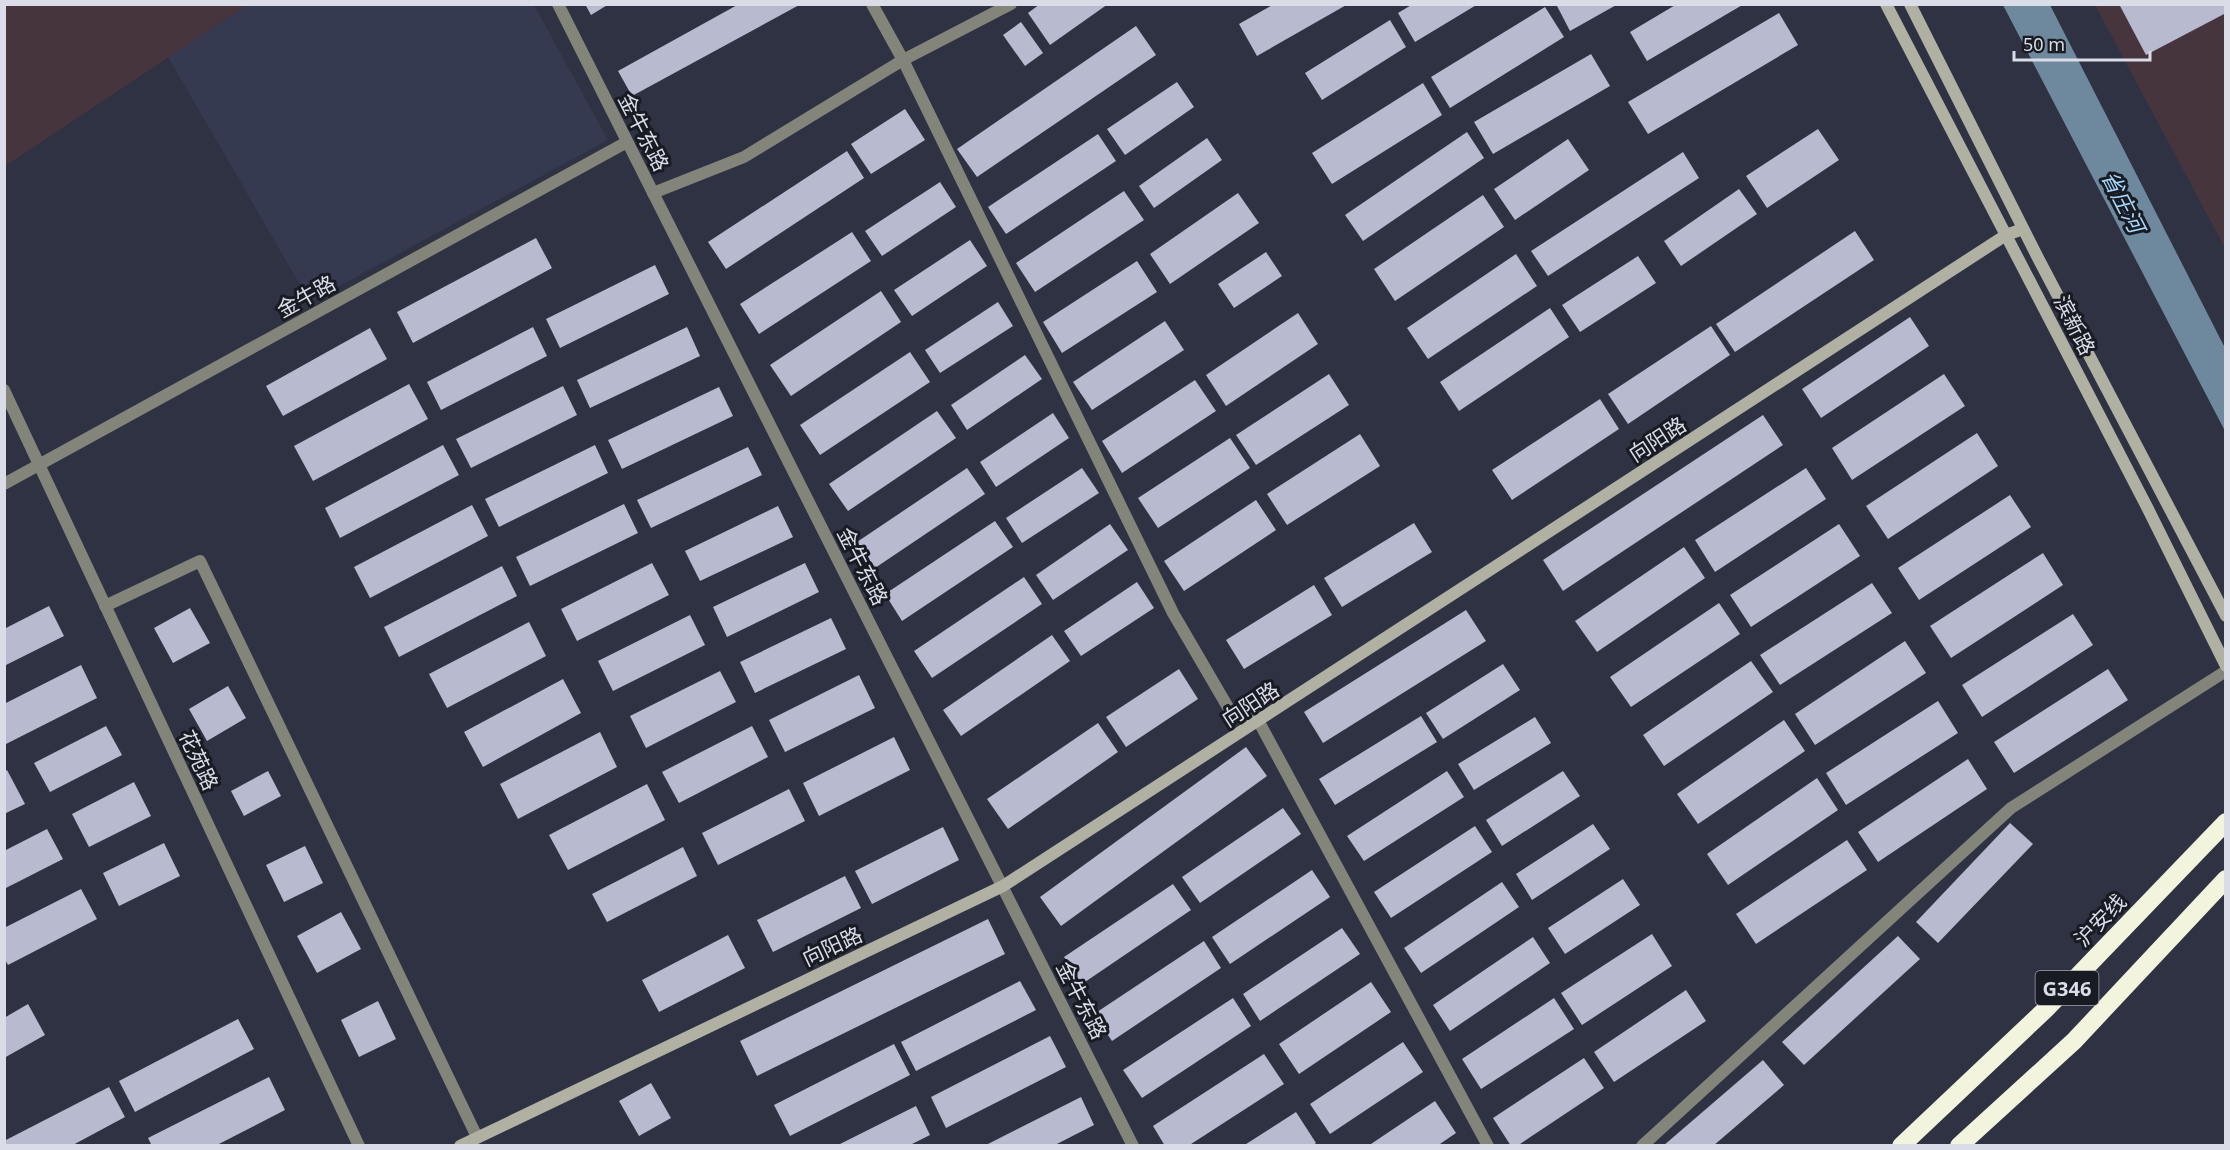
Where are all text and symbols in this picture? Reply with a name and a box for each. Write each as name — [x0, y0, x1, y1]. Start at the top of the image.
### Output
scale bar — [2014, 24, 2150, 62]
text: 50 m — [2023, 32, 2065, 56]
street label: 金牛东路 — [612, 88, 676, 176]
water label: 省庄河 — [2096, 165, 2154, 241]
street label: 金牛路 — [272, 268, 340, 324]
street label: 滨新路 — [2048, 291, 2102, 359]
street label: 向阳路 — [1623, 410, 1691, 468]
street label: 金牛东路 — [831, 522, 895, 610]
street label: 向阳路 — [1216, 675, 1284, 733]
street label: 花苑路 — [173, 726, 225, 794]
street label: 沪安线 — [2068, 888, 2132, 952]
street label: 向阳路 — [798, 920, 866, 972]
street label: 金牛东路 — [1050, 956, 1114, 1044]
road number: G346 — [2036, 971, 2098, 1005]

